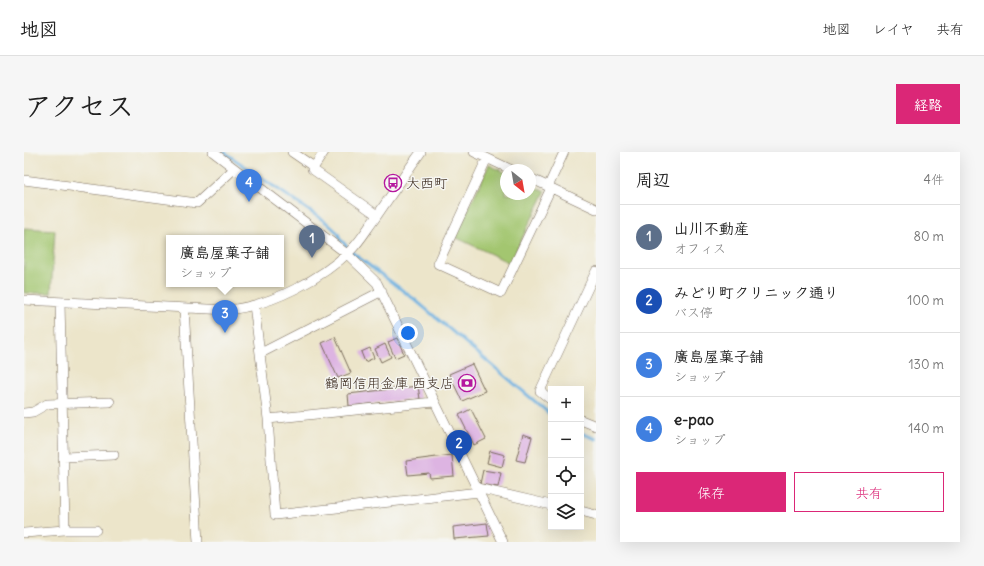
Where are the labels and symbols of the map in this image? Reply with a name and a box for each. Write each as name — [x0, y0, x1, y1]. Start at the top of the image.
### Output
north arrow — [500, 164, 536, 200]
pin: 4 — [236, 169, 262, 202]
bus stop icon: 大西町 — [383, 173, 403, 193]
place label: 大西町 — [406, 174, 448, 192]
pin: 1 — [299, 225, 325, 258]
pin: 3 — [212, 300, 238, 333]
your location — [398, 323, 418, 343]
bank icon: 鶴岡信用金庫 西支店 — [457, 373, 477, 393]
place label: 鶴岡信用金庫 西支店 — [325, 374, 454, 392]
pin: 2 — [446, 430, 472, 463]

